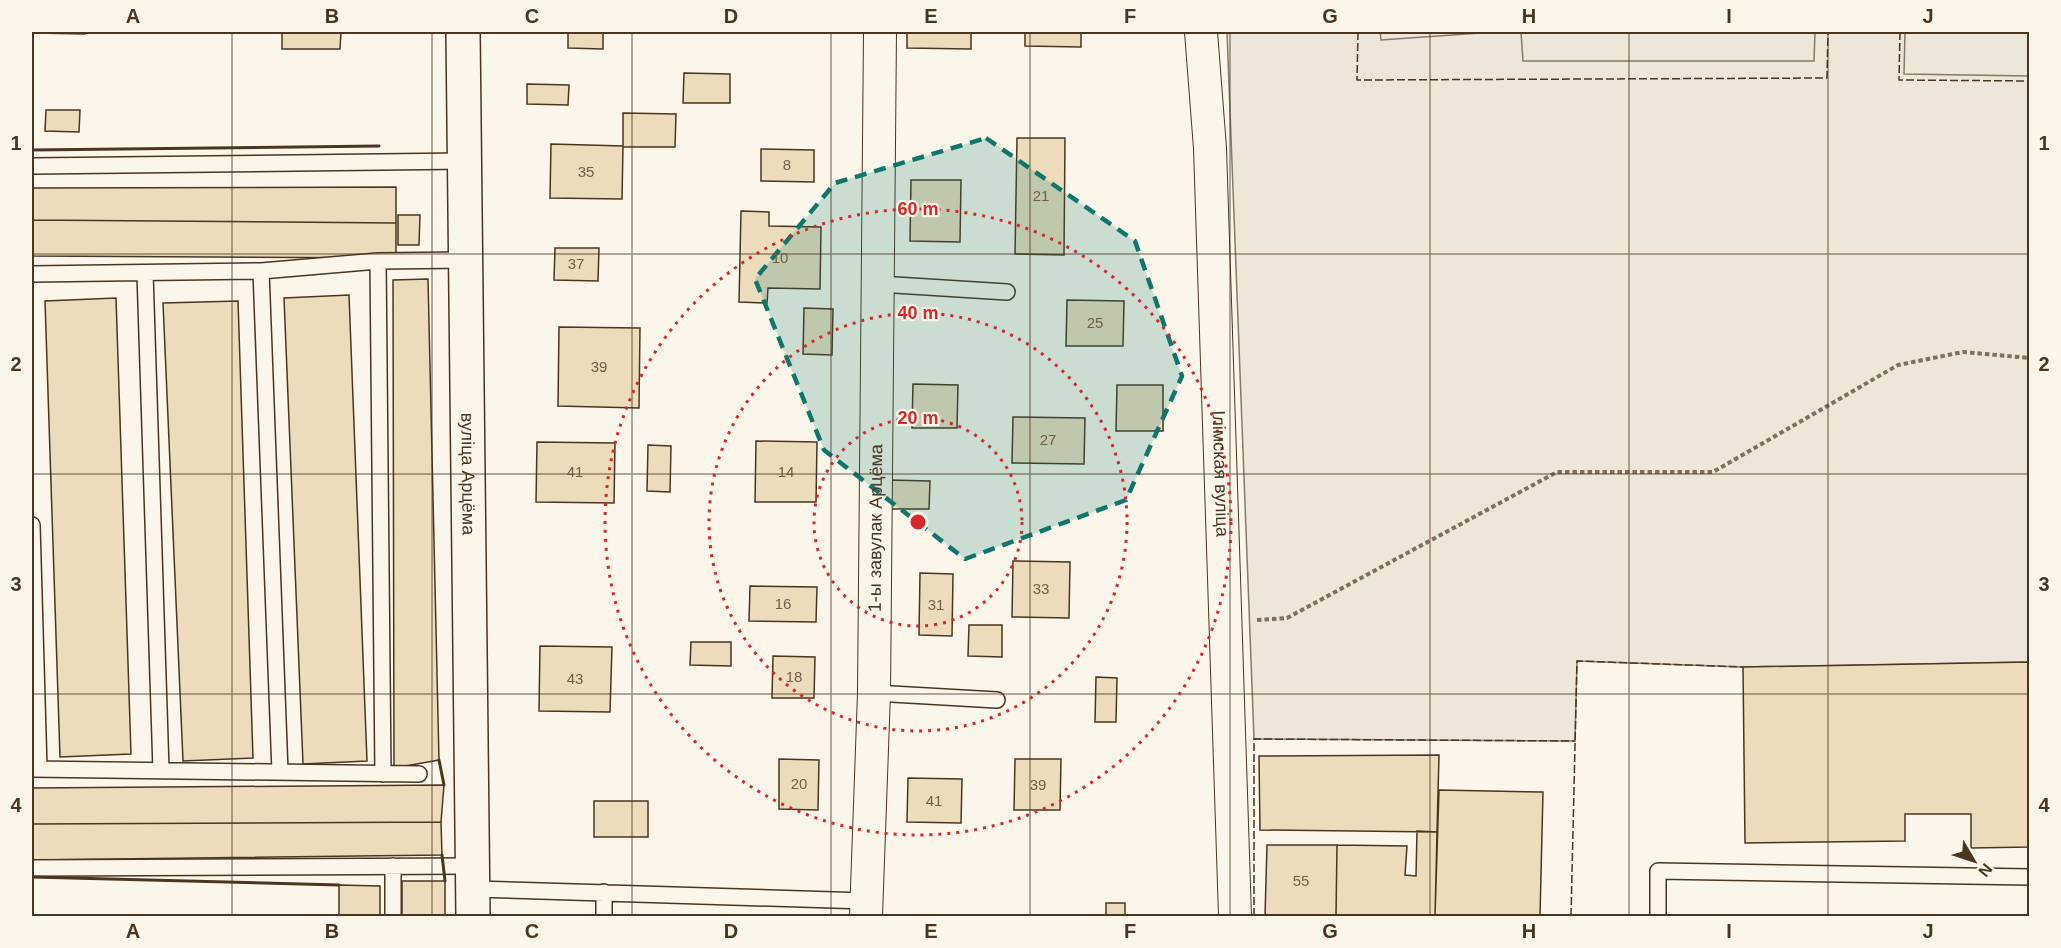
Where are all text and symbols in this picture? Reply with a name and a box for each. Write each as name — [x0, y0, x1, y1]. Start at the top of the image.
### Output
text: A — [126, 5, 140, 27]
text: B — [325, 5, 339, 27]
text: C — [525, 5, 539, 27]
text: D — [724, 5, 738, 27]
text: E — [924, 5, 938, 27]
text: F — [1124, 5, 1136, 27]
text: G — [1322, 5, 1338, 27]
text: H — [1522, 5, 1536, 27]
text: I — [1726, 5, 1732, 27]
text: J — [1922, 5, 1934, 27]
text: 1 — [10, 132, 22, 154]
text: 1 — [2038, 132, 2050, 154]
house number: 8 — [783, 156, 791, 173]
house number: 35 — [578, 163, 594, 180]
house number: 21 — [1033, 187, 1049, 204]
text: 60 m — [897, 199, 939, 219]
house number: 10 — [772, 249, 788, 266]
house number: 37 — [568, 255, 584, 272]
text: 40 m — [897, 303, 939, 323]
house number: 25 — [1087, 314, 1103, 331]
text: 2 — [10, 353, 22, 375]
text: 2 — [2038, 353, 2050, 375]
house number: 39 — [591, 358, 607, 375]
text: 20 m — [897, 408, 939, 428]
street label: Ілімская вуліца — [1209, 410, 1233, 538]
street label: вуліца Арцёма — [457, 413, 479, 536]
house number: 27 — [1040, 431, 1056, 448]
street label: 1-ы завулак Арцёма — [865, 443, 886, 612]
house number: 41 — [567, 463, 583, 480]
house number: 14 — [778, 463, 794, 480]
centre of rings — [908, 512, 928, 532]
text: 3 — [10, 573, 22, 595]
text: 3 — [2038, 573, 2050, 595]
house number: 33 — [1033, 580, 1049, 597]
house number: 16 — [775, 595, 791, 612]
house number: 31 — [928, 596, 944, 613]
house number: 18 — [786, 668, 802, 685]
house number: 43 — [567, 670, 583, 687]
house number: 20 — [791, 775, 807, 792]
house number: 39 — [1030, 776, 1046, 793]
house number: 41 — [926, 792, 942, 809]
text: 4 — [10, 794, 22, 816]
text: 4 — [2038, 794, 2050, 816]
north arrow — [1944, 831, 2004, 891]
text: N — [1975, 860, 1996, 880]
house number: 55 — [1293, 872, 1309, 889]
text: A — [126, 920, 140, 942]
text: B — [325, 920, 339, 942]
text: C — [525, 920, 539, 942]
text: D — [724, 920, 738, 942]
text: E — [924, 920, 938, 942]
text: F — [1124, 920, 1136, 942]
text: G — [1322, 920, 1338, 942]
text: H — [1522, 920, 1536, 942]
text: I — [1726, 920, 1732, 942]
text: J — [1922, 920, 1934, 942]

